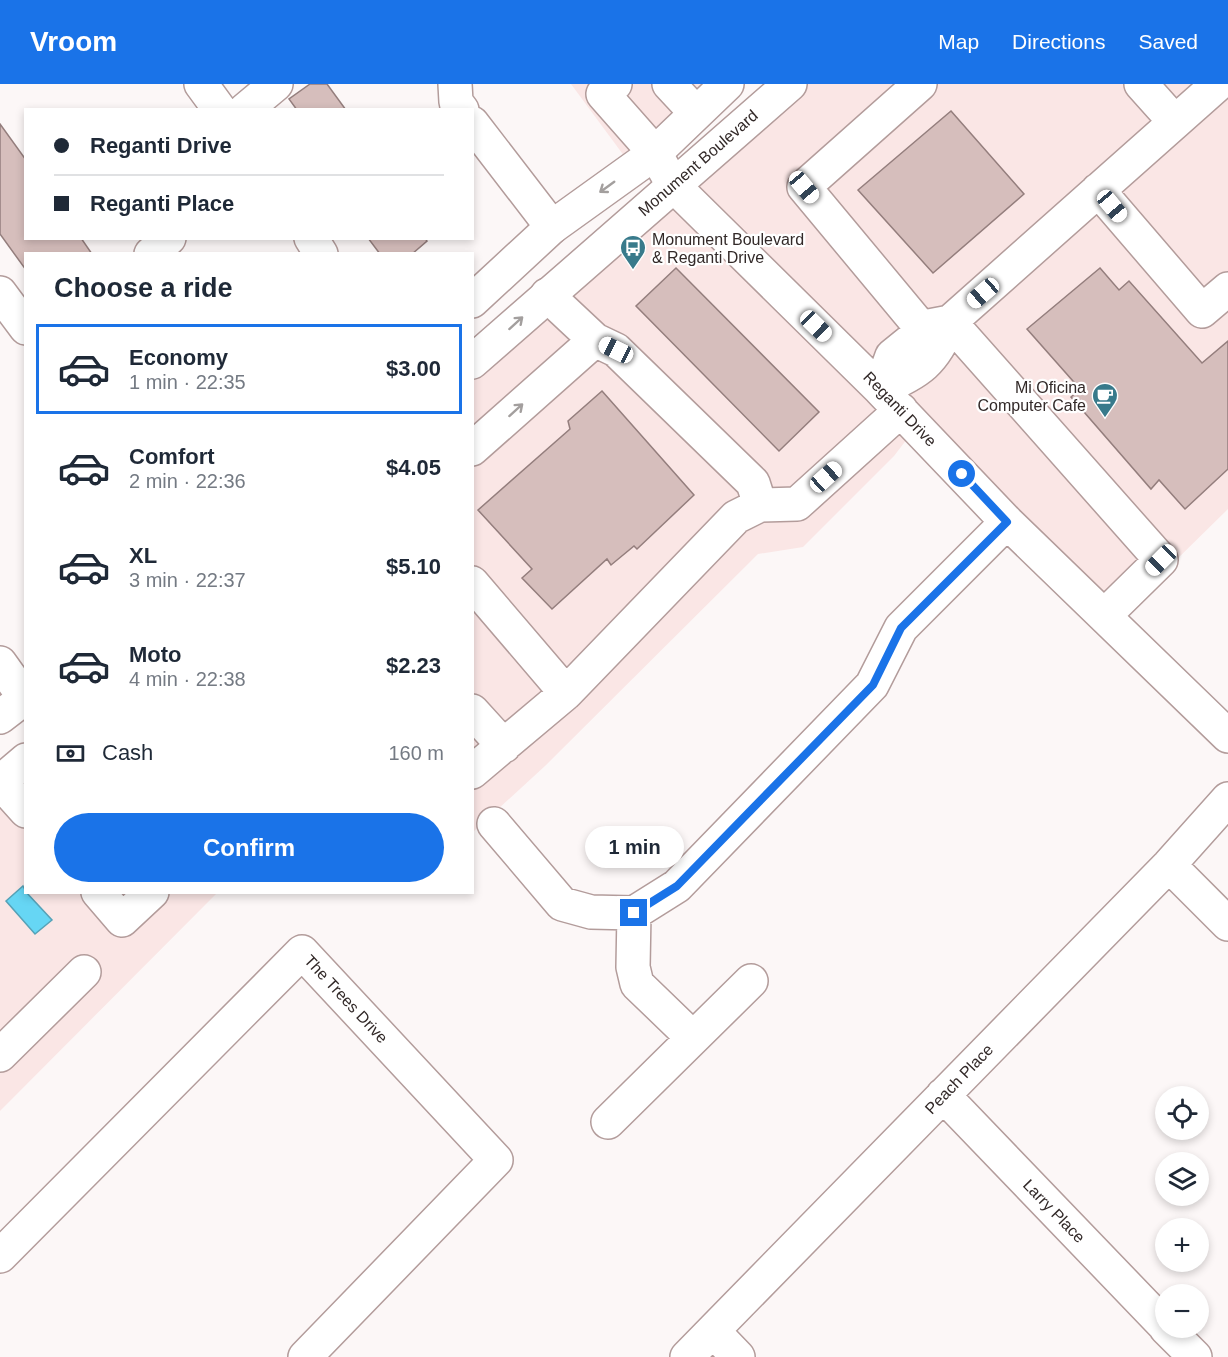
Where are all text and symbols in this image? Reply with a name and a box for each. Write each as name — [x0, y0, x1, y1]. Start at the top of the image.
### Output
text: Vroom — [30, 26, 117, 57]
text: Map — [938, 30, 979, 53]
text: Directions — [1012, 30, 1105, 53]
text: Saved — [1138, 30, 1198, 53]
street label: Monument Boulevard — [635, 107, 761, 219]
text: Reganti Drive — [90, 133, 232, 158]
car — [786, 167, 822, 207]
one-way arrow — [600, 181, 616, 194]
car — [1094, 186, 1130, 226]
text: Reganti Place — [90, 191, 234, 216]
place label: Monument Boulevard & Reganti Drive — [652, 231, 804, 266]
bus stop icon: Monument Boulevard & Reganti Drive — [618, 233, 648, 271]
text: Choose a ride — [54, 273, 233, 303]
car — [964, 274, 1002, 312]
car — [797, 307, 835, 345]
one-way arrow — [508, 316, 523, 330]
car — [596, 334, 636, 366]
icon: car — [57, 342, 111, 396]
text: Economy — [129, 345, 228, 370]
text: $3.00 — [386, 356, 441, 381]
street label: Reganti Drive — [860, 368, 940, 450]
text: 1 min · 22:35 — [129, 371, 246, 393]
place label: Mi Oficina Computer Cafe — [978, 379, 1086, 414]
cafe icon: Mi Oficina Computer Cafe — [1090, 381, 1120, 419]
one-way arrow — [508, 403, 523, 417]
icon: car — [57, 441, 111, 495]
text: Comfort — [129, 444, 215, 469]
text: $4.05 — [386, 455, 441, 480]
car — [807, 458, 845, 496]
route start — [948, 460, 975, 487]
text: 2 min · 22:36 — [129, 470, 246, 492]
icon: car — [57, 540, 111, 594]
car — [1142, 541, 1180, 579]
text: XL — [129, 543, 157, 568]
text: $5.10 — [386, 554, 441, 579]
text: 3 min · 22:37 — [129, 569, 246, 591]
icon: car — [57, 639, 111, 693]
text: Moto — [129, 642, 182, 667]
text: $2.23 — [386, 653, 441, 678]
text: 4 min · 22:38 — [129, 668, 246, 690]
icon: cash — [54, 737, 87, 770]
text: Cash — [102, 740, 153, 765]
text: 160 m — [388, 742, 444, 764]
button: Confirm — [54, 813, 444, 882]
callout: 1 min — [584, 826, 684, 868]
text: 1 min — [608, 836, 661, 858]
route end — [620, 899, 647, 926]
street label: The Trees Drive — [301, 952, 391, 1046]
street label: Peach Place — [922, 1041, 996, 1117]
map controls — [1155, 1086, 1209, 1338]
button: locate — [1155, 1086, 1209, 1140]
button: layers — [1155, 1152, 1209, 1206]
street label: Larry Place — [1020, 1176, 1088, 1246]
button: + — [1155, 1218, 1209, 1272]
button: − — [1155, 1284, 1209, 1338]

